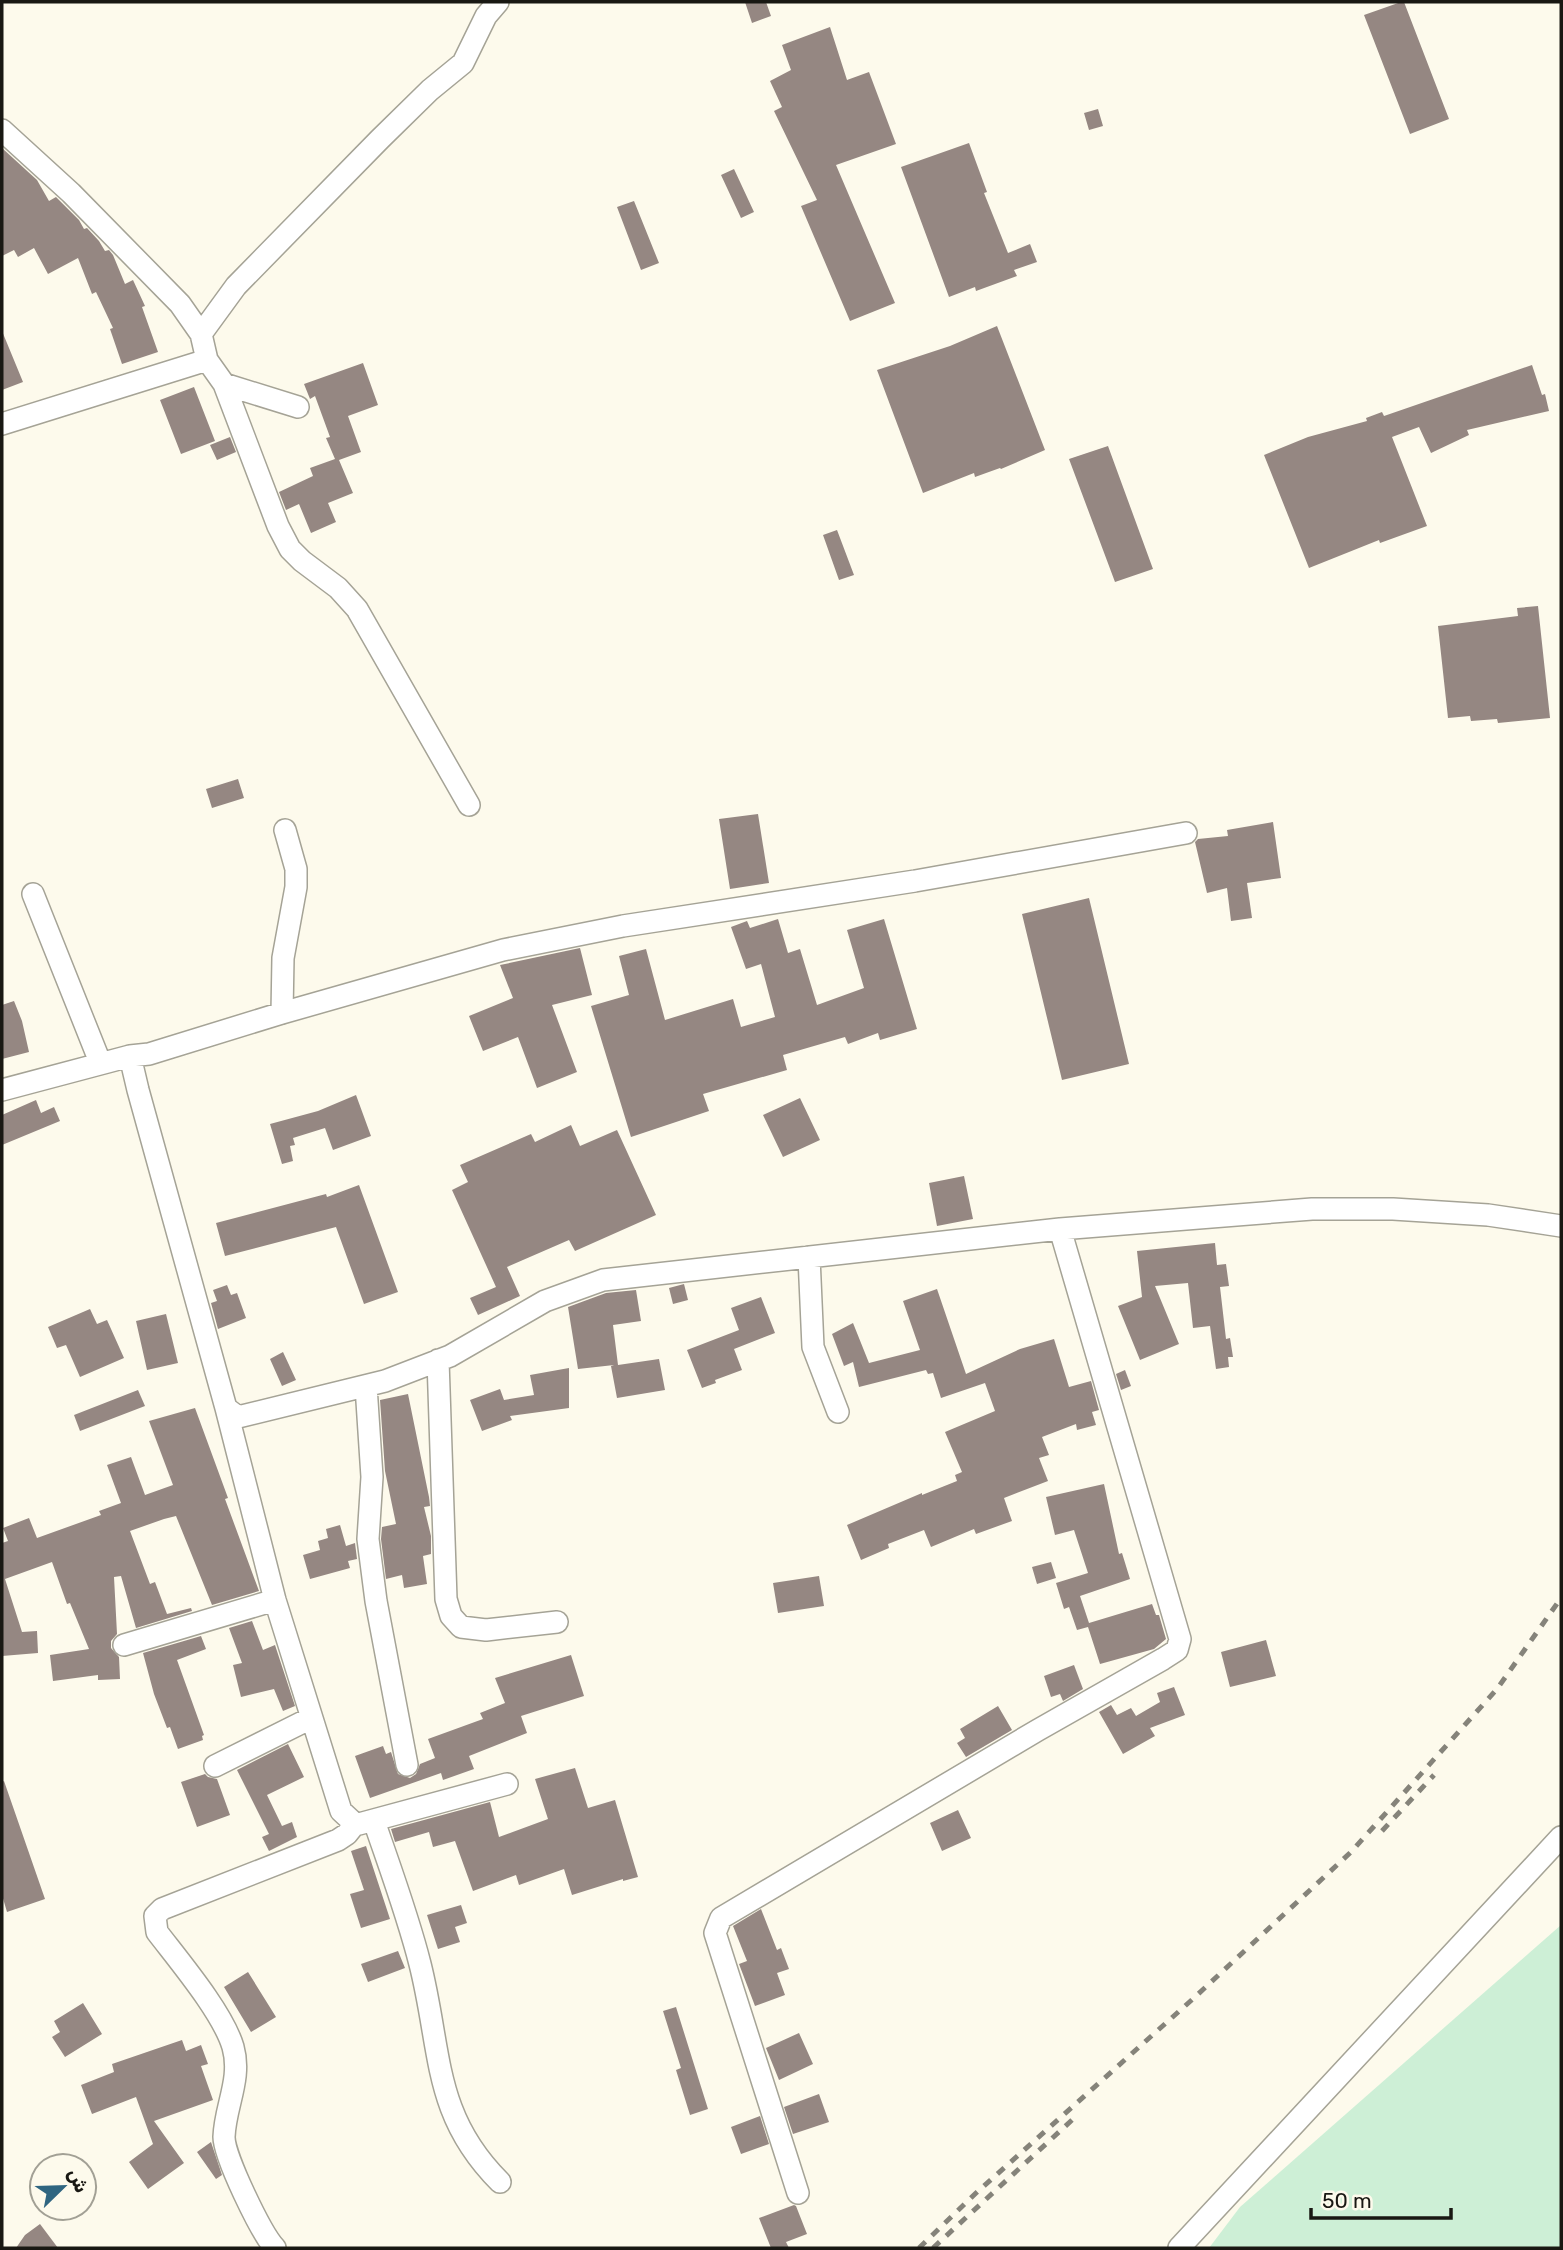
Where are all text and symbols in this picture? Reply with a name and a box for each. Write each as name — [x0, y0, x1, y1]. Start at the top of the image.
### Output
north arrow — [28, 2152, 98, 2222]
text: ش — [63, 2165, 93, 2196]
scale bar — [1311, 2176, 1451, 2220]
text: 50 m — [1322, 2188, 1372, 2213]

